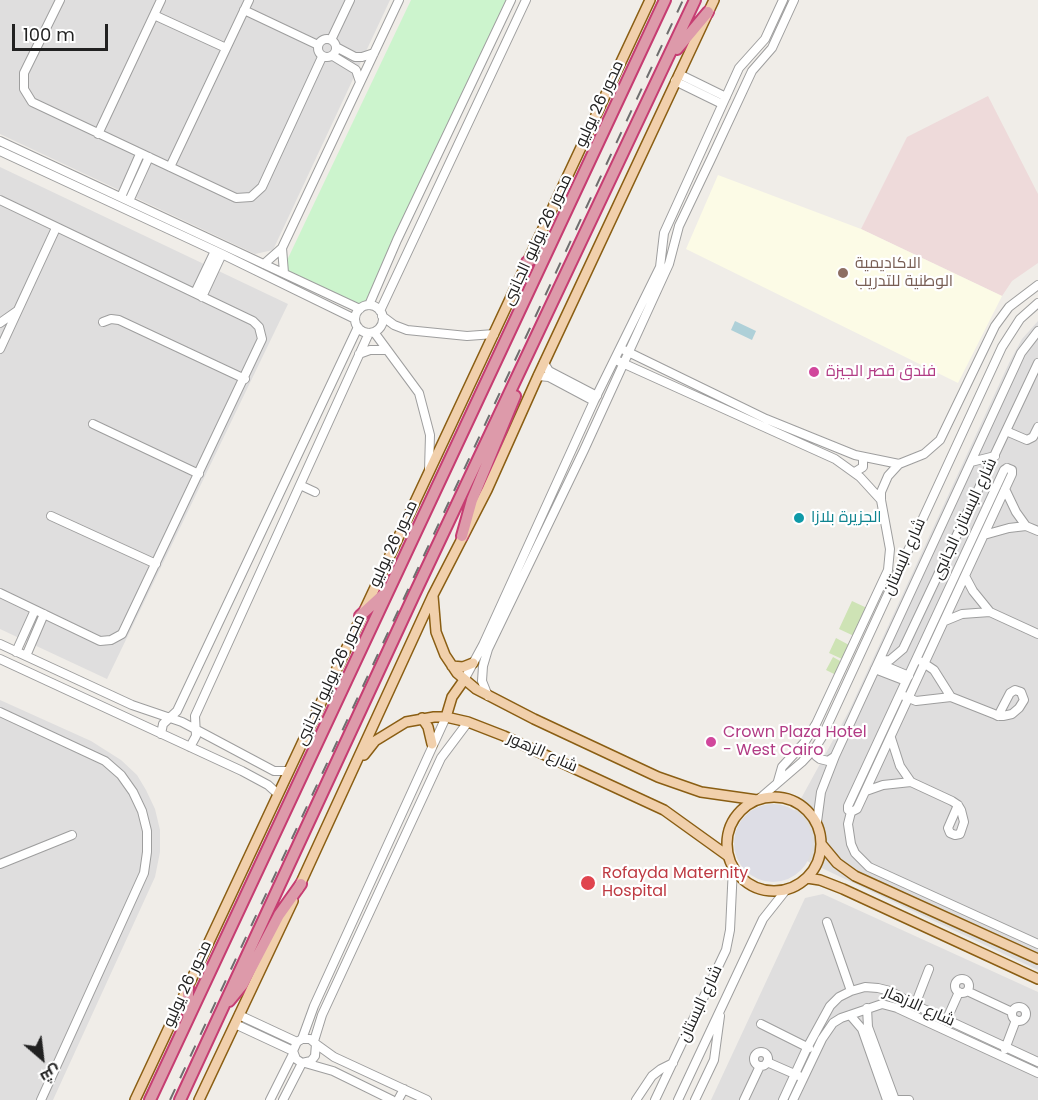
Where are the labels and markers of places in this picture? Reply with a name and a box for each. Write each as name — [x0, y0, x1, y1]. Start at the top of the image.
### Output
place label: الاكاديمية الوطنية للتدريب — [855, 254, 953, 292]
marker: الاكاديمية الوطنية للتدريب — [836, 266, 850, 280]
place label: فندق قصر الجيزة — [826, 362, 936, 382]
marker: فندق قصر الجيزة — [807, 365, 821, 379]
place label: الجزيرة بلازا — [811, 508, 882, 528]
marker: الجزيرة بلازا — [792, 511, 806, 525]
place label: Crown Plaza Hotel - West Cairo — [723, 723, 867, 761]
marker: Crown Plaza Hotel - West Cairo — [704, 735, 718, 749]
place label: Rofayda Maternity Hospital — [602, 864, 748, 902]
marker: Rofayda Maternity Hospital — [579, 874, 597, 892]

